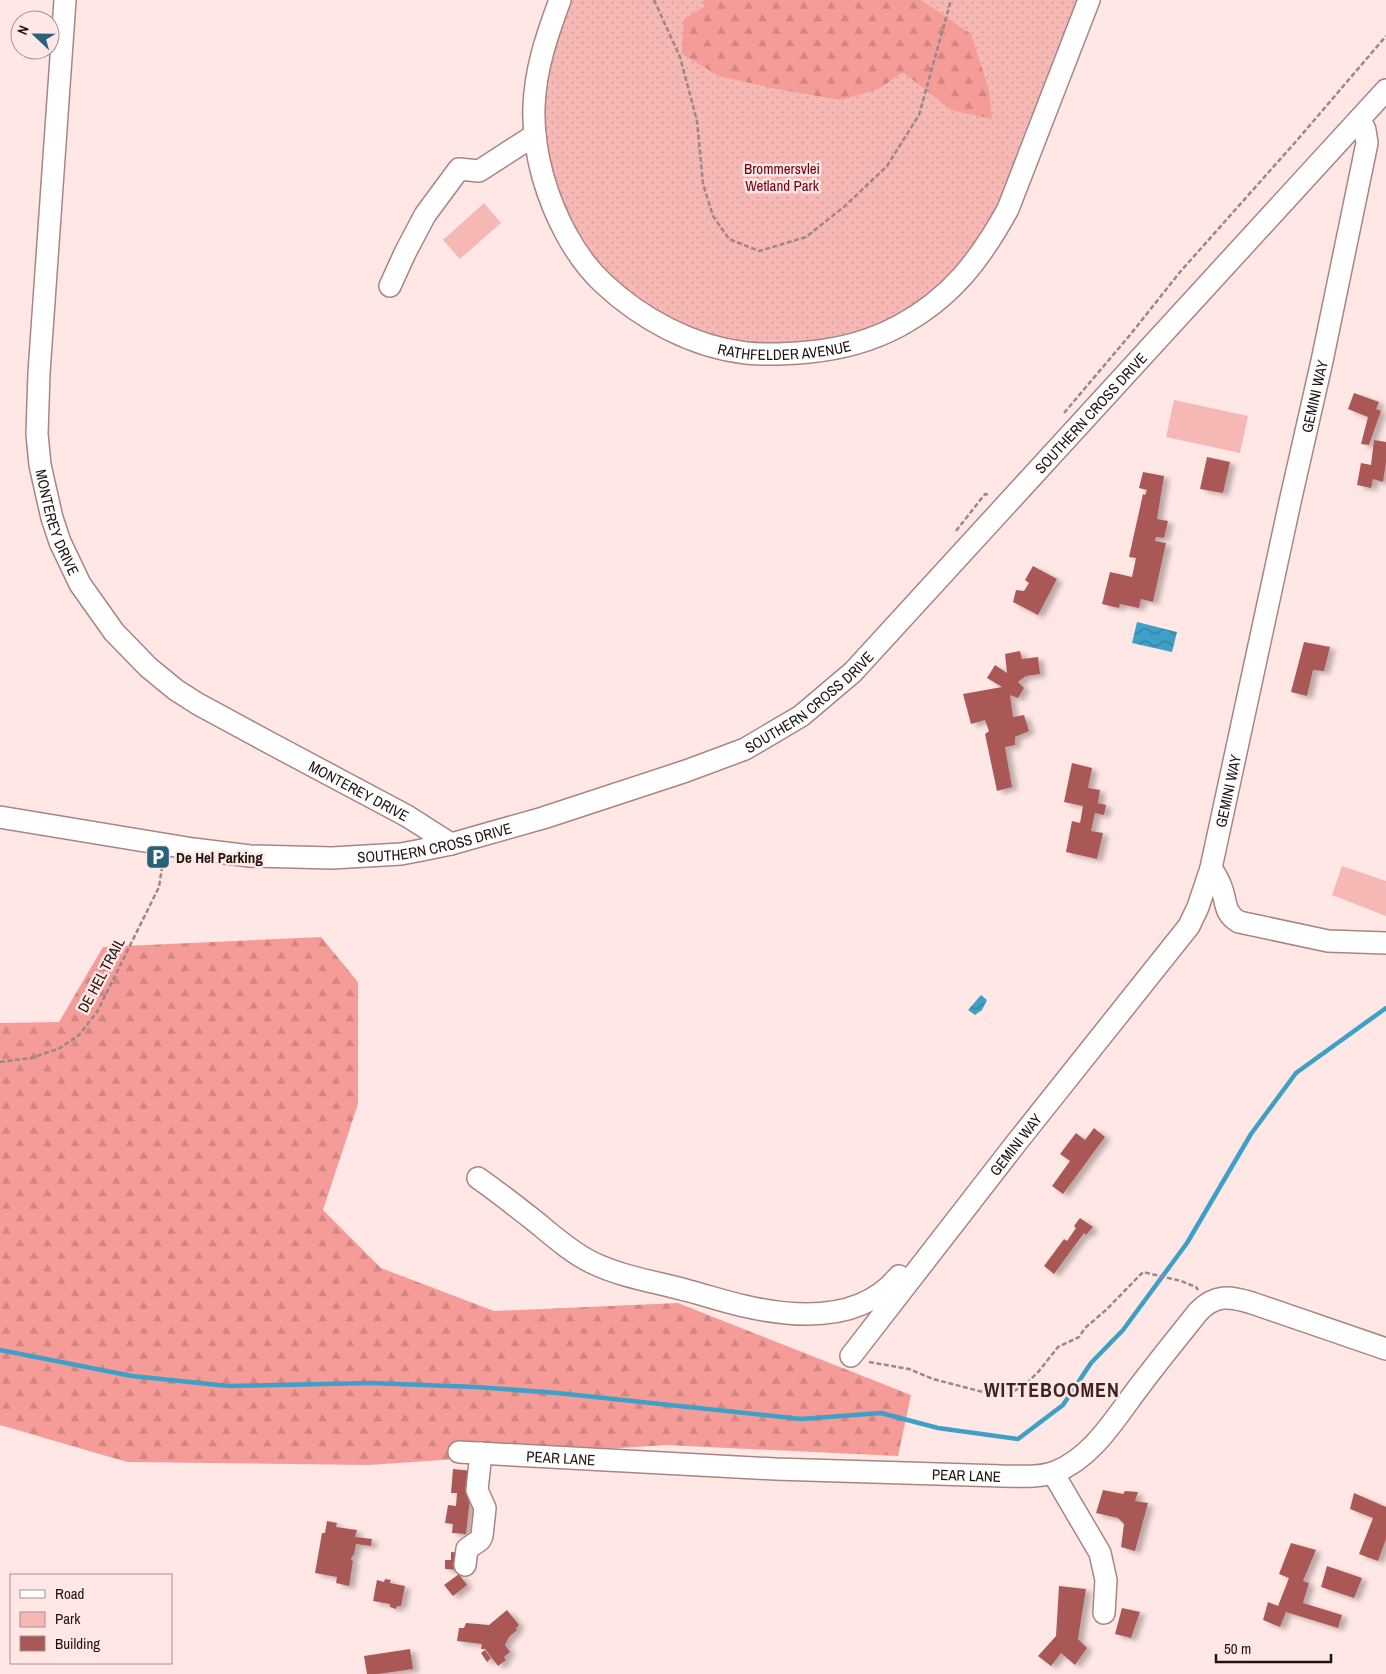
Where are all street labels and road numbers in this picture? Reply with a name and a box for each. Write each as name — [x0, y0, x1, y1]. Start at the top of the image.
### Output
street label: RATHFELDER AVENUE — [716, 335, 853, 365]
street label: SOUTHERN CROSS DRIVE — [1030, 348, 1151, 478]
street label: GEMINI WAY — [1296, 357, 1333, 435]
street label: MONTEREY DRIVE — [31, 467, 85, 579]
street label: SOUTHERN CROSS DRIVE — [741, 646, 878, 758]
street label: GEMINI WAY — [1210, 752, 1246, 829]
street label: MONTEREY DRIVE — [305, 755, 413, 826]
street label: SOUTHERN CROSS DRIVE — [357, 817, 514, 867]
street label: DE HEL TRAIL — [72, 934, 130, 1016]
street label: GEMINI WAY — [984, 1108, 1047, 1180]
street label: PEAR LANE — [526, 1445, 596, 1470]
street label: PEAR LANE — [932, 1463, 1001, 1486]

